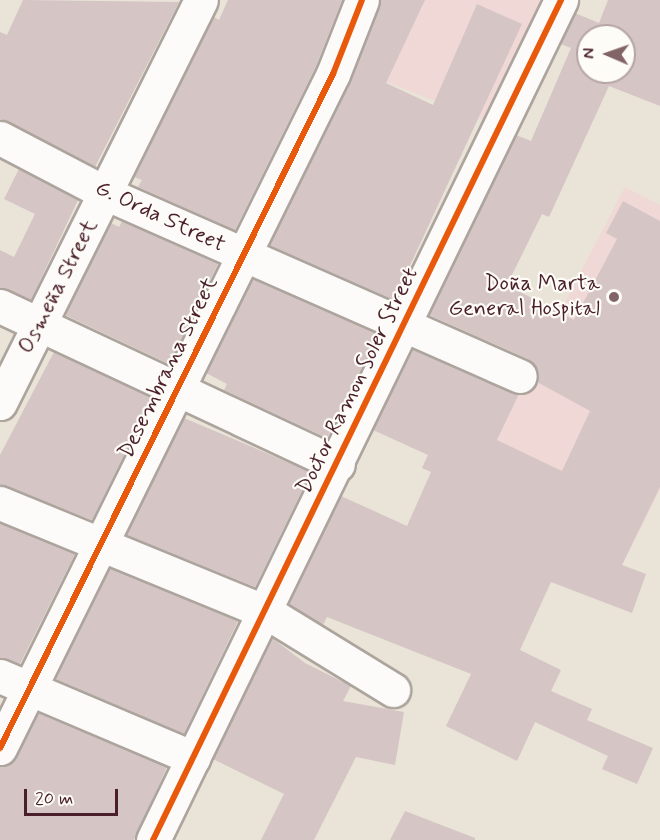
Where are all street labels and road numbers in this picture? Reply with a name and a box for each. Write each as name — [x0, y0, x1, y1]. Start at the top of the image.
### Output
street label: G. Orda Street — [91, 176, 229, 258]
street label: Osmeña Street — [14, 215, 104, 359]
street label: Doctor Ramon Soler Street — [289, 259, 427, 503]
street label: Desembrana Street — [114, 273, 224, 463]

